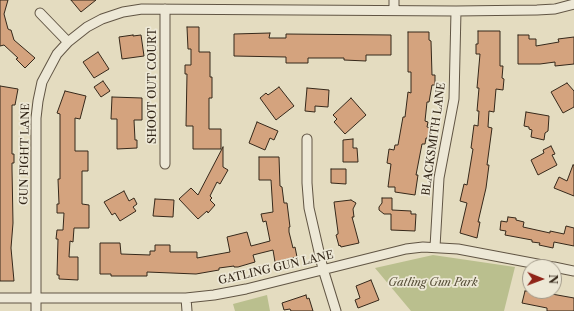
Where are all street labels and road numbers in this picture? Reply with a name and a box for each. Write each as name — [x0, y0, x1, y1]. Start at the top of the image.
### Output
street label: SHOOT OUT COURT — [146, 28, 160, 144]
street label: BLACKSMITH LANE — [420, 82, 448, 196]
street label: GUN FIGHT LANE — [18, 103, 32, 205]
street label: GATLING GUN LANE — [217, 248, 335, 288]

